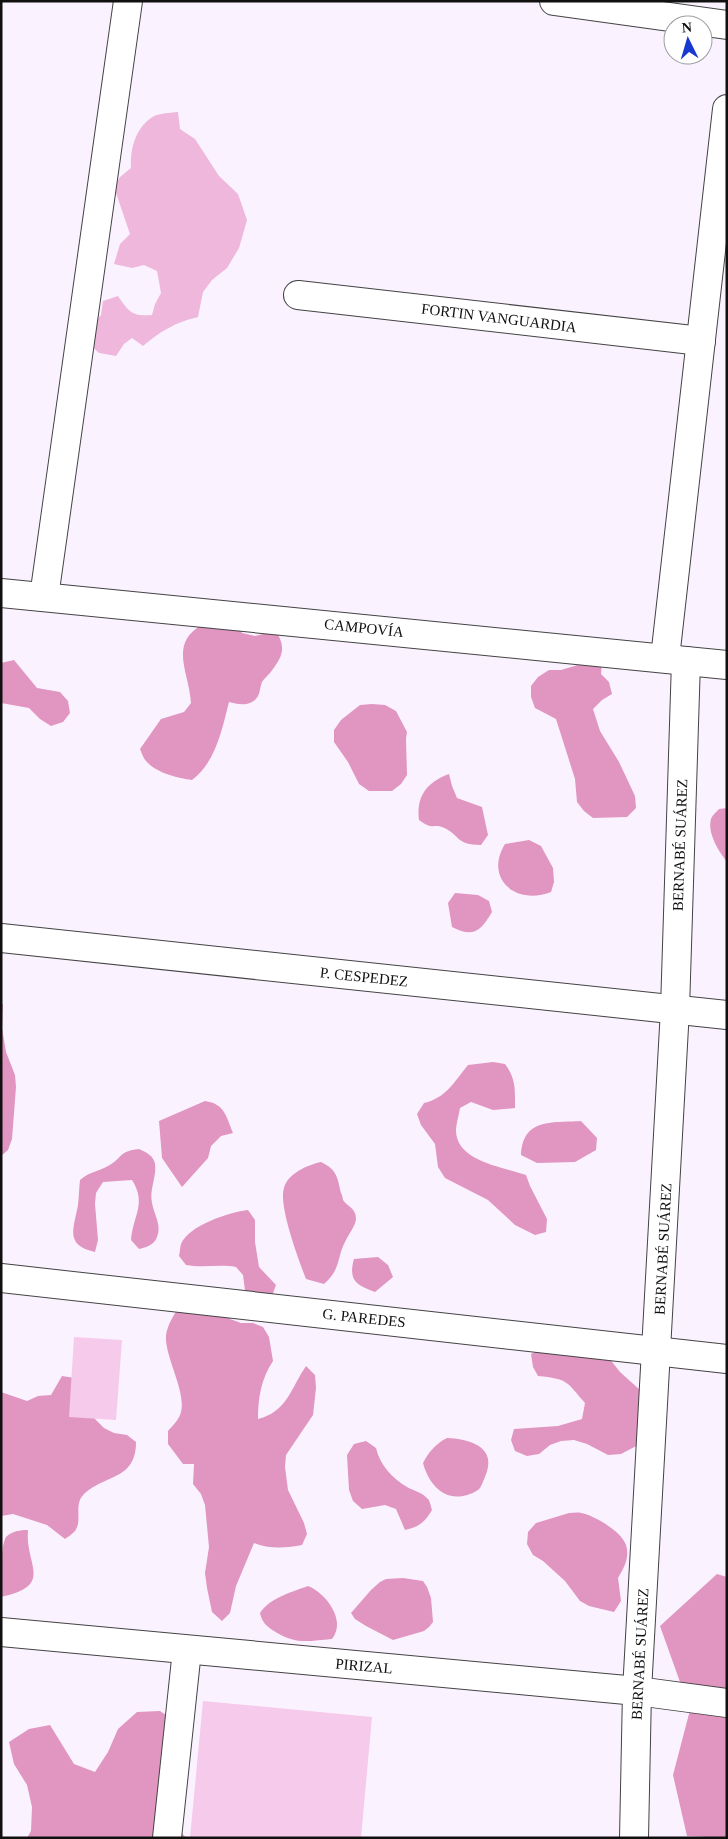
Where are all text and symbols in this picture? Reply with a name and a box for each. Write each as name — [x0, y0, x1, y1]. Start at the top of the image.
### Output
north arrow — [663, 15, 713, 65]
text: N — [681, 20, 693, 35]
street label: FORTIN VANGUARDIA — [420, 301, 578, 335]
street label: CAMPOVÍA — [323, 616, 405, 640]
street label: BERNABÉ SUÁREZ — [670, 779, 690, 911]
street label: P. CESPEDEZ — [319, 964, 409, 990]
street label: BERNABÉ SUÁREZ — [652, 1183, 674, 1315]
street label: G. PAREDES — [322, 1306, 406, 1330]
street label: BERNABÉ SUÁREZ — [629, 1588, 651, 1720]
street label: PIRIZAL — [335, 1656, 393, 1676]

